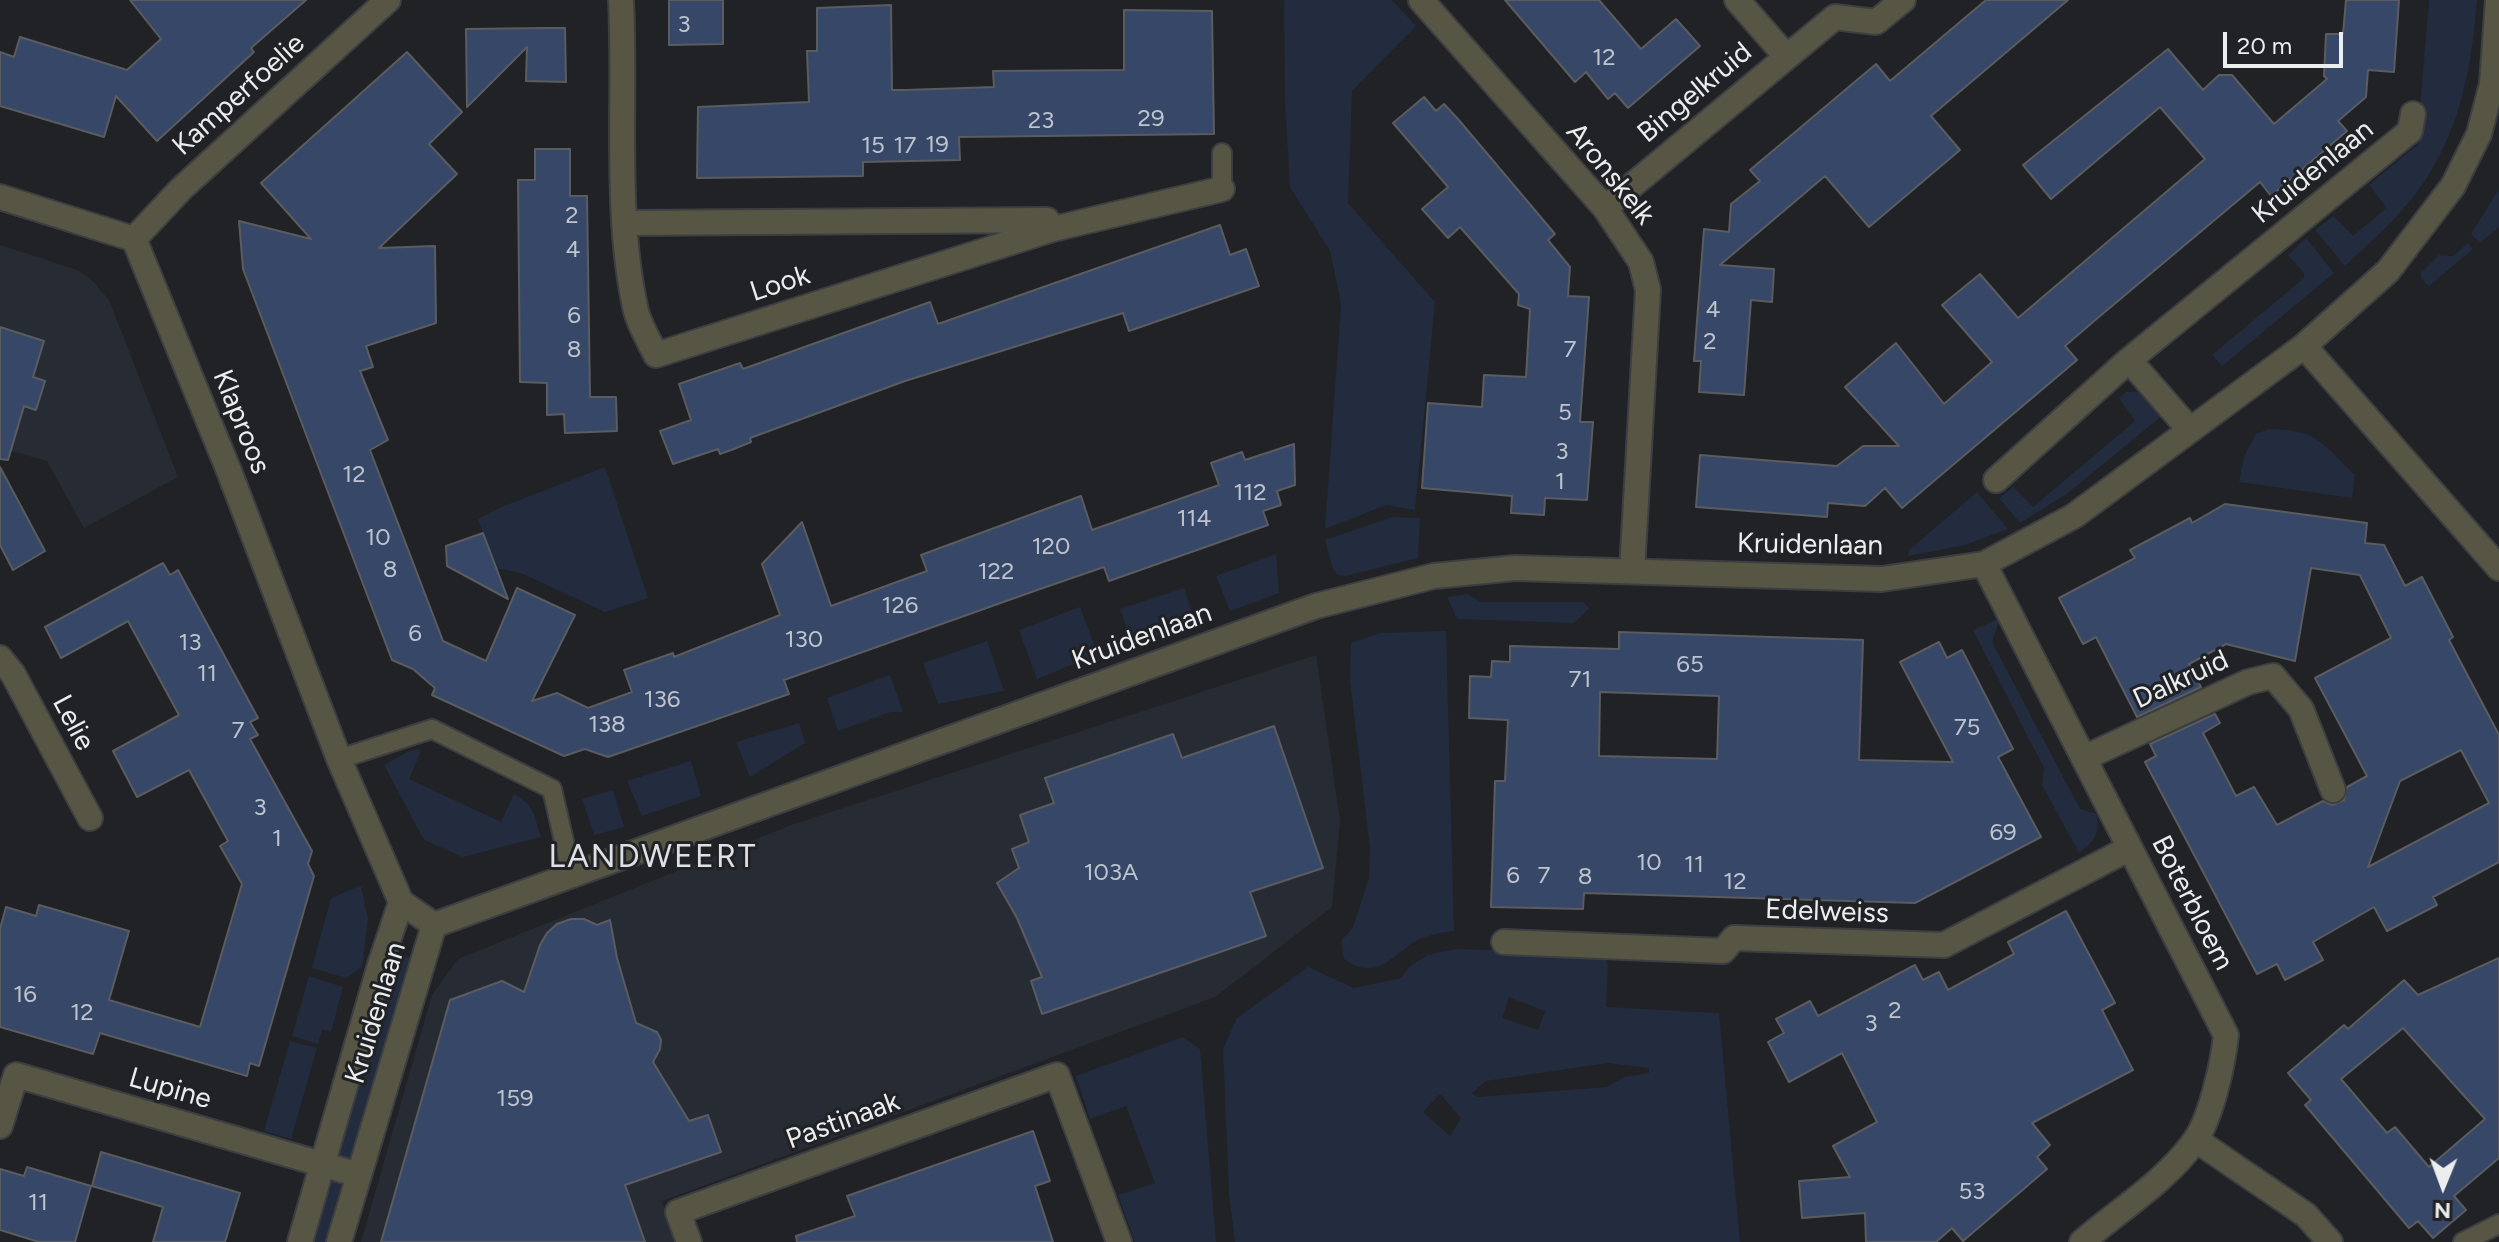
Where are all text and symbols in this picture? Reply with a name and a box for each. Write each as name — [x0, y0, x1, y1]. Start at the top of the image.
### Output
house number: 3 — [677, 11, 691, 39]
scale bar — [2227, 16, 2347, 66]
street label: Kamperfoelie — [166, 27, 312, 163]
text: 20 m — [2237, 31, 2292, 60]
street label: Bingelkruid — [1631, 36, 1759, 150]
house number: 12 — [1592, 44, 1616, 72]
house number: 29 — [1138, 105, 1164, 133]
house number: 23 — [1028, 107, 1054, 135]
street label: Kruidenlaan — [2246, 113, 2380, 231]
street label: Aronskelk — [1559, 116, 1661, 232]
house number: 19 — [925, 131, 949, 159]
house number: 15 — [861, 132, 885, 160]
house number: 17 — [894, 132, 916, 160]
house number: 2 — [565, 202, 579, 230]
house number: 4 — [566, 236, 580, 264]
street label: Look — [746, 259, 814, 309]
house number: 4 — [1706, 296, 1720, 324]
house number: 6 — [567, 302, 581, 330]
house number: 2 — [1703, 328, 1717, 356]
house number: 8 — [567, 336, 581, 364]
house number: 7 — [1564, 336, 1576, 364]
street label: Klaproos — [205, 365, 277, 479]
house number: 5 — [1558, 399, 1572, 427]
house number: 3 — [1555, 438, 1569, 466]
house number: 12 — [342, 461, 366, 489]
house number: 1 — [1555, 468, 1565, 496]
house number: 112 — [1233, 479, 1267, 507]
house number: 114 — [1177, 505, 1211, 533]
house number: 10 — [365, 524, 391, 552]
street label: Kruidenlaan — [1737, 527, 1883, 563]
house number: 120 — [1032, 533, 1070, 561]
house number: 8 — [383, 556, 397, 584]
house number: 122 — [978, 558, 1014, 586]
house number: 126 — [882, 592, 918, 620]
street label: Kruidenlaan — [1068, 596, 1216, 678]
house number: 6 — [408, 620, 422, 648]
house number: 130 — [785, 626, 823, 654]
house number: 13 — [179, 629, 201, 657]
street label: Dalkruid — [2128, 643, 2234, 717]
house number: 65 — [1676, 651, 1704, 679]
house number: 11 — [197, 660, 217, 688]
house number: 71 — [1569, 666, 1591, 694]
house number: 136 — [644, 686, 680, 714]
street label: Lelie — [45, 690, 101, 756]
house number: 138 — [588, 711, 626, 739]
house number: 75 — [1954, 714, 1980, 742]
house number: 7 — [232, 717, 244, 745]
house number: 3 — [253, 794, 267, 822]
house number: 69 — [1989, 819, 2017, 847]
house number: 1 — [272, 825, 282, 853]
street label: Boterbloem — [2144, 830, 2240, 976]
district label: LANDWEERT — [549, 839, 757, 877]
house number: 10 — [1636, 849, 1662, 877]
house number: 11 — [1684, 851, 1704, 879]
house number: 103A — [1084, 859, 1138, 887]
house number: 6 — [1506, 862, 1520, 890]
house number: 7 — [1538, 862, 1550, 890]
house number: 8 — [1578, 863, 1592, 891]
house number: 12 — [1723, 868, 1747, 896]
street label: Edelweiss — [1764, 893, 1890, 931]
street label: Kruidenlaan — [339, 938, 413, 1088]
house number: 16 — [13, 981, 37, 1009]
house number: 2 — [1888, 997, 1902, 1025]
house number: 12 — [70, 999, 94, 1027]
house number: 3 — [1864, 1010, 1878, 1038]
street label: Lupine — [125, 1061, 215, 1117]
house number: 159 — [496, 1085, 534, 1113]
street label: Pastinaak — [782, 1085, 904, 1157]
north arrow — [2403, 1146, 2483, 1226]
house number: 53 — [1959, 1178, 1985, 1206]
house number: 11 — [28, 1189, 48, 1217]
text: N — [2434, 1197, 2451, 1224]

